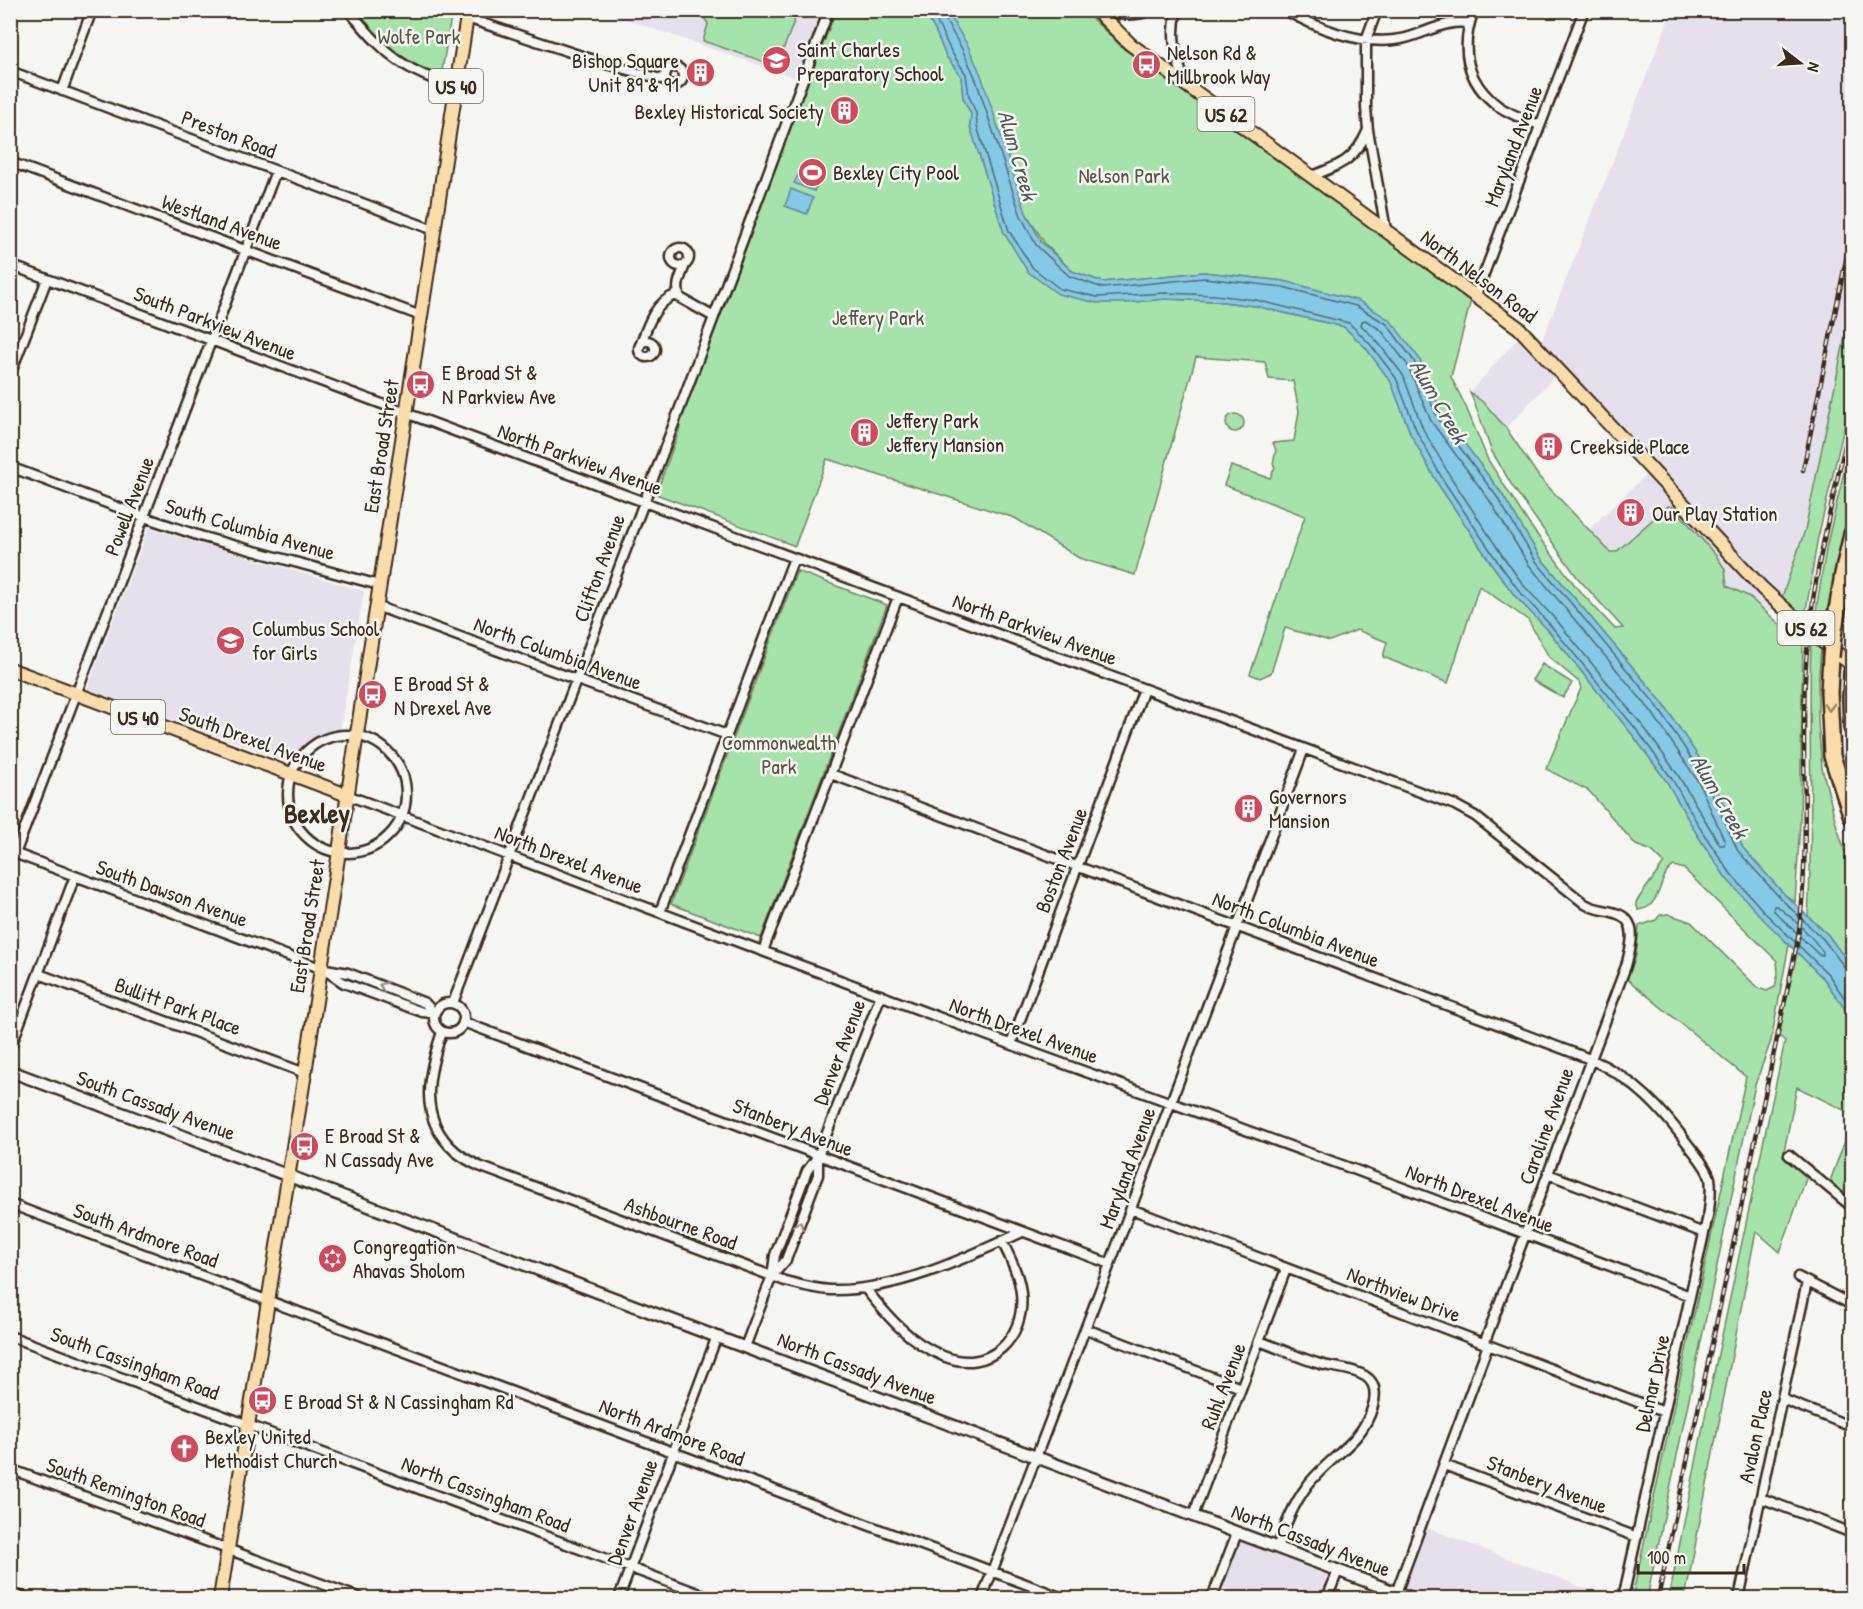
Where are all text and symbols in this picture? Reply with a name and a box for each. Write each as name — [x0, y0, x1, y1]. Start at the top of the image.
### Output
park label: Wolfe Park — [378, 22, 461, 51]
north arrow — [1770, 33, 1830, 93]
place label: Saint Charles Preparatory School — [797, 35, 944, 88]
place label: Nelson Rd & Millbrook Way — [1167, 38, 1271, 91]
school or university icon: Saint Charles Preparatory School — [760, 45, 792, 77]
place label: Bishop Square Unit 89 & 91 — [572, 46, 679, 99]
bus stop icon: Nelson Rd & Millbrook Way — [1130, 48, 1162, 80]
building icon: Bishop Square Unit 89 & 91 — [684, 56, 716, 88]
text: N — [1802, 60, 1826, 75]
road number: US 40 — [429, 69, 483, 103]
street label: Maryland Avenue — [1477, 81, 1549, 211]
building icon: Bexley Historical Society — [829, 95, 861, 127]
place label: Bexley Historical Society — [635, 97, 824, 126]
road number: US 62 — [1198, 97, 1254, 131]
street label: Preston Road — [178, 103, 280, 165]
water label: Alum Creek — [991, 106, 1046, 205]
sports icon: Bexley City Pool — [796, 156, 828, 188]
place label: Bexley City Pool — [833, 158, 959, 187]
park label: Nelson Park — [1078, 161, 1170, 190]
street label: Westland Avenue — [158, 187, 286, 257]
street label: North Nelson Road — [1415, 223, 1543, 329]
street label: South Parkview Avenue — [130, 279, 300, 367]
park label: Jeffery Park — [832, 303, 925, 332]
water label: Alum Creek — [1403, 353, 1476, 450]
place label: E Broad St & N Parkview Ave — [442, 358, 556, 411]
bus stop icon: E Broad St & N Parkview Ave — [405, 368, 437, 400]
street label: East Broad Street — [356, 376, 406, 515]
place label: Jeffery Park Jeffery Mansion — [886, 406, 1004, 459]
street label: North Parkview Avenue — [494, 416, 666, 502]
building icon: Jeffery Park Jeffery Mansion — [849, 416, 881, 448]
building icon: Creekside Place — [1533, 430, 1565, 462]
place label: Creekside Place — [1570, 432, 1690, 461]
street label: Powell Avenue — [97, 452, 161, 560]
street label: South Columbia Avenue — [162, 491, 338, 567]
building icon: Our Play Station — [1615, 497, 1647, 529]
place label: Our Play Station — [1652, 499, 1778, 528]
street label: Clifton Avenue — [566, 510, 632, 626]
street label: North Parkview Avenue — [949, 586, 1121, 672]
street label: North Columbia Avenue — [470, 609, 646, 697]
road number: US 62 — [1778, 611, 1834, 645]
place label: Columbus School for Girls — [252, 614, 380, 667]
school or university icon: Columbus School for Girls — [215, 624, 247, 656]
place label: E Broad St & N Drexel Ave — [394, 669, 492, 722]
bus stop icon: E Broad St & N Drexel Ave — [357, 679, 389, 711]
street label: South Drexel Avenue — [175, 699, 331, 779]
road number: US 40 — [111, 700, 165, 734]
one-way arrow — [1823, 702, 1836, 711]
park label: Commonwealth Park — [722, 728, 836, 781]
water label: Alum Creek — [1684, 748, 1757, 845]
place label: Governors Mansion — [1269, 782, 1347, 835]
building icon: Governors Mansion — [1232, 792, 1264, 824]
district label: Bexley — [284, 795, 351, 833]
street label: Boston Avenue — [1028, 803, 1094, 917]
street label: North Drexel Avenue — [491, 817, 647, 901]
street label: South Dawson Avenue — [92, 852, 252, 934]
street label: East Broad Street — [282, 856, 332, 995]
street label: North Columbia Avenue — [1208, 884, 1384, 974]
street label: Bullitt Park Place — [111, 970, 245, 1042]
one-way arrow — [378, 981, 389, 994]
street label: North Drexel Avenue — [946, 990, 1102, 1070]
street label: Denver Avenue — [806, 995, 872, 1109]
street label: South Cassady Avenue — [73, 1063, 239, 1147]
street label: Caroline Avenue — [1511, 1063, 1581, 1189]
street label: Stanbery Avenue — [729, 1091, 857, 1163]
street label: Maryland Avenue — [1092, 1103, 1162, 1233]
place label: E Broad St & N Cassady Ave — [325, 1121, 434, 1174]
bus stop icon: E Broad St & N Cassady Ave — [288, 1131, 320, 1163]
street label: North Drexel Avenue — [1402, 1156, 1558, 1240]
street label: Ashbourne Road — [621, 1189, 741, 1257]
street label: South Ardmore Road — [69, 1195, 223, 1275]
one-way arrow — [792, 1220, 804, 1231]
place label: Congregation Ahavas Sholom — [353, 1232, 465, 1285]
synagogue icon: Congregation Ahavas Sholom — [316, 1242, 348, 1274]
street label: Northview Drive — [1343, 1259, 1465, 1329]
street label: South Cassingham Road — [47, 1319, 223, 1407]
street label: North Cassady Avenue — [773, 1324, 941, 1412]
street label: Delmar Drive — [1628, 1332, 1676, 1434]
street label: Ruhl Avenue — [1193, 1339, 1253, 1433]
bus stop icon: E Broad St & N Cassingham Rd — [247, 1385, 279, 1417]
street label: Avalon Place — [1731, 1386, 1779, 1486]
place label: E Broad St & N Cassingham Rd — [284, 1387, 514, 1416]
street label: North Ardmore Road — [595, 1391, 749, 1473]
place label: Bexley United Methodist Church — [205, 1422, 337, 1475]
church icon: Bexley United Methodist Church — [168, 1432, 200, 1464]
street label: North Cassingham Road — [397, 1448, 575, 1540]
street label: Stanbery Avenue — [1483, 1448, 1611, 1520]
street label: South Remington Road — [42, 1450, 210, 1534]
street label: Denver Avenue — [599, 1455, 665, 1569]
street label: North Cassady Avenue — [1227, 1496, 1395, 1584]
scale bar — [1638, 1537, 1744, 1575]
text: 100 m — [1647, 1545, 1686, 1570]

